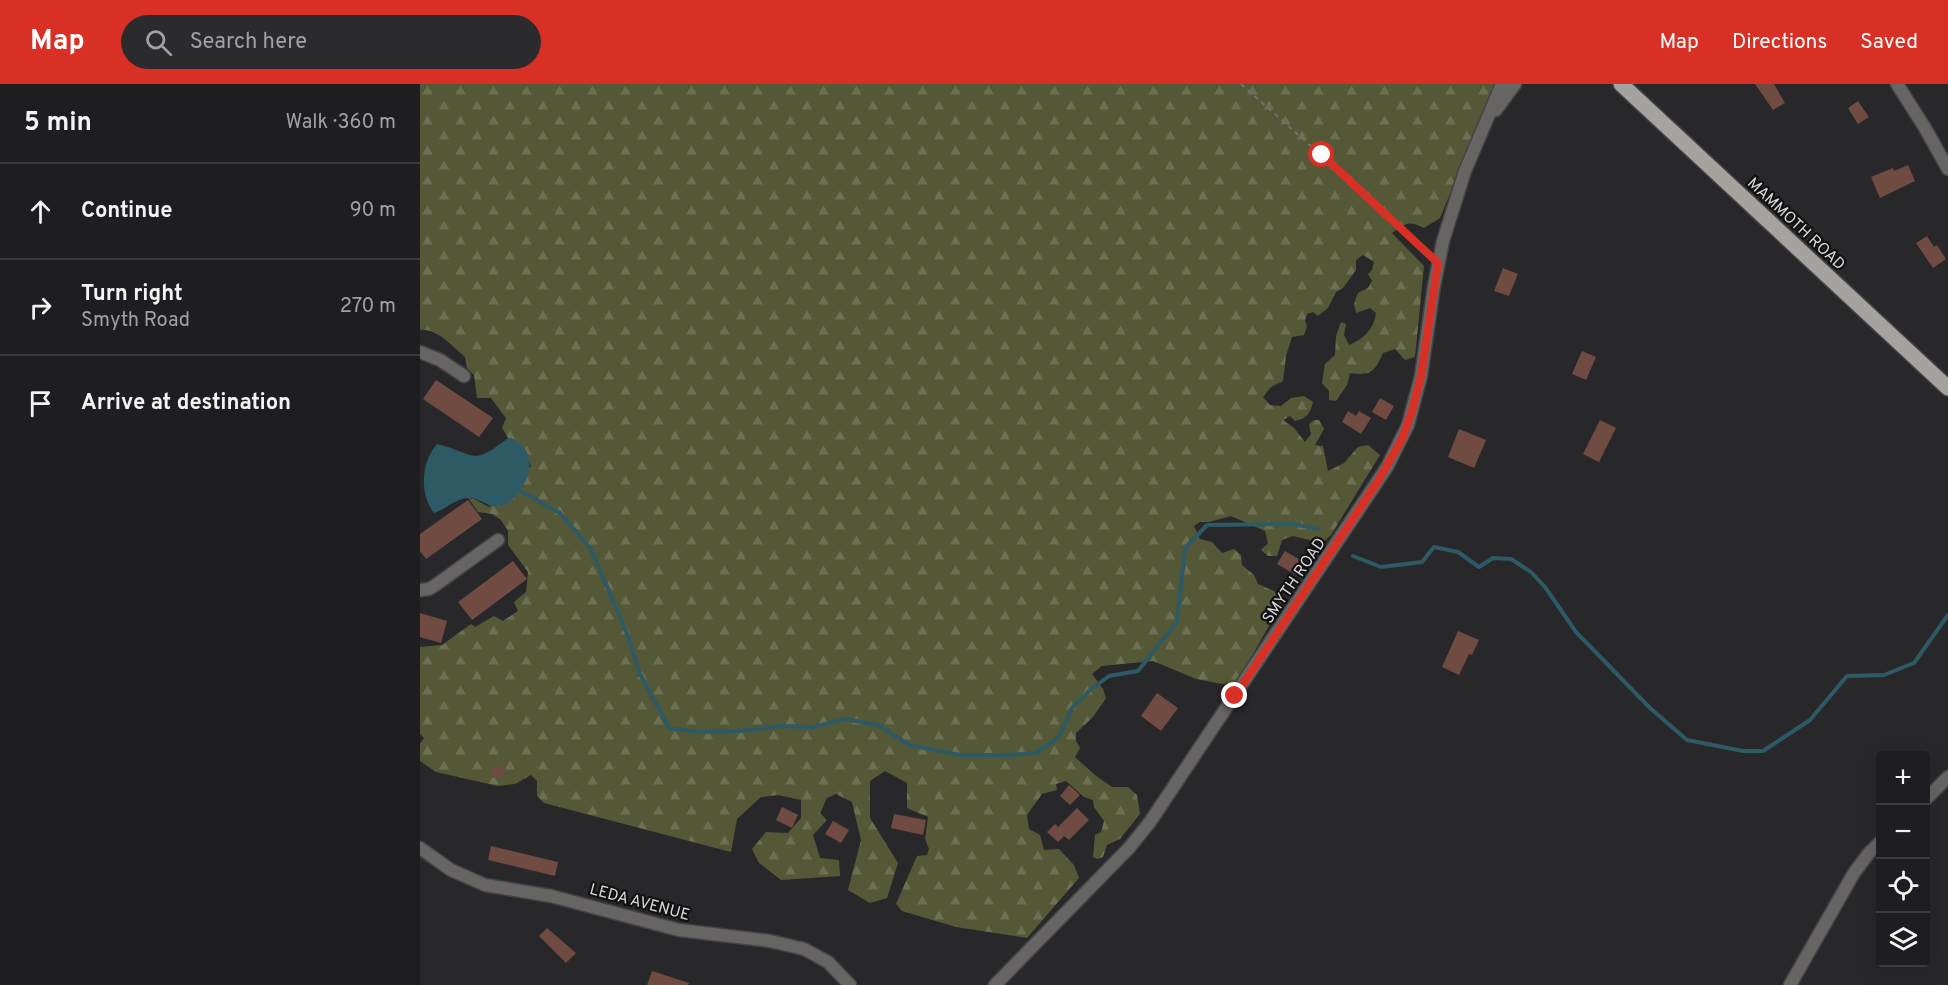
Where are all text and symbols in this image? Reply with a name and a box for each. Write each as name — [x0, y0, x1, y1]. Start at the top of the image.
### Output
search box — [121, 15, 541, 69]
text: Map — [30, 24, 85, 60]
icon: search — [142, 26, 175, 59]
text: Search here — [190, 29, 307, 56]
text: Map — [1659, 29, 1699, 56]
text: Directions — [1732, 29, 1827, 56]
text: Saved — [1860, 29, 1918, 56]
text: 5 min — [24, 107, 92, 140]
text: Walk · 360 m — [285, 110, 396, 136]
route start — [1308, 141, 1334, 167]
street label: MAMMOTH ROAD — [1742, 174, 1849, 275]
icon: ahead — [24, 195, 57, 228]
text: Continue — [81, 198, 172, 225]
text: 90 m — [350, 198, 396, 224]
text: Turn right — [81, 281, 183, 308]
icon: right — [24, 291, 57, 324]
text: 270 m — [340, 294, 396, 320]
text: Smyth Road — [81, 308, 190, 334]
icon: arrive — [24, 387, 57, 420]
text: Arrive at destination — [81, 390, 291, 417]
street label: SMYTH ROAD — [1259, 534, 1331, 628]
route end — [1221, 682, 1247, 708]
map controls — [1876, 751, 1930, 967]
button: + — [1876, 751, 1930, 805]
button: − — [1876, 805, 1930, 859]
button: locate — [1876, 859, 1930, 913]
street label: LEDA AVENUE — [587, 880, 692, 926]
button: layers — [1876, 913, 1930, 967]

